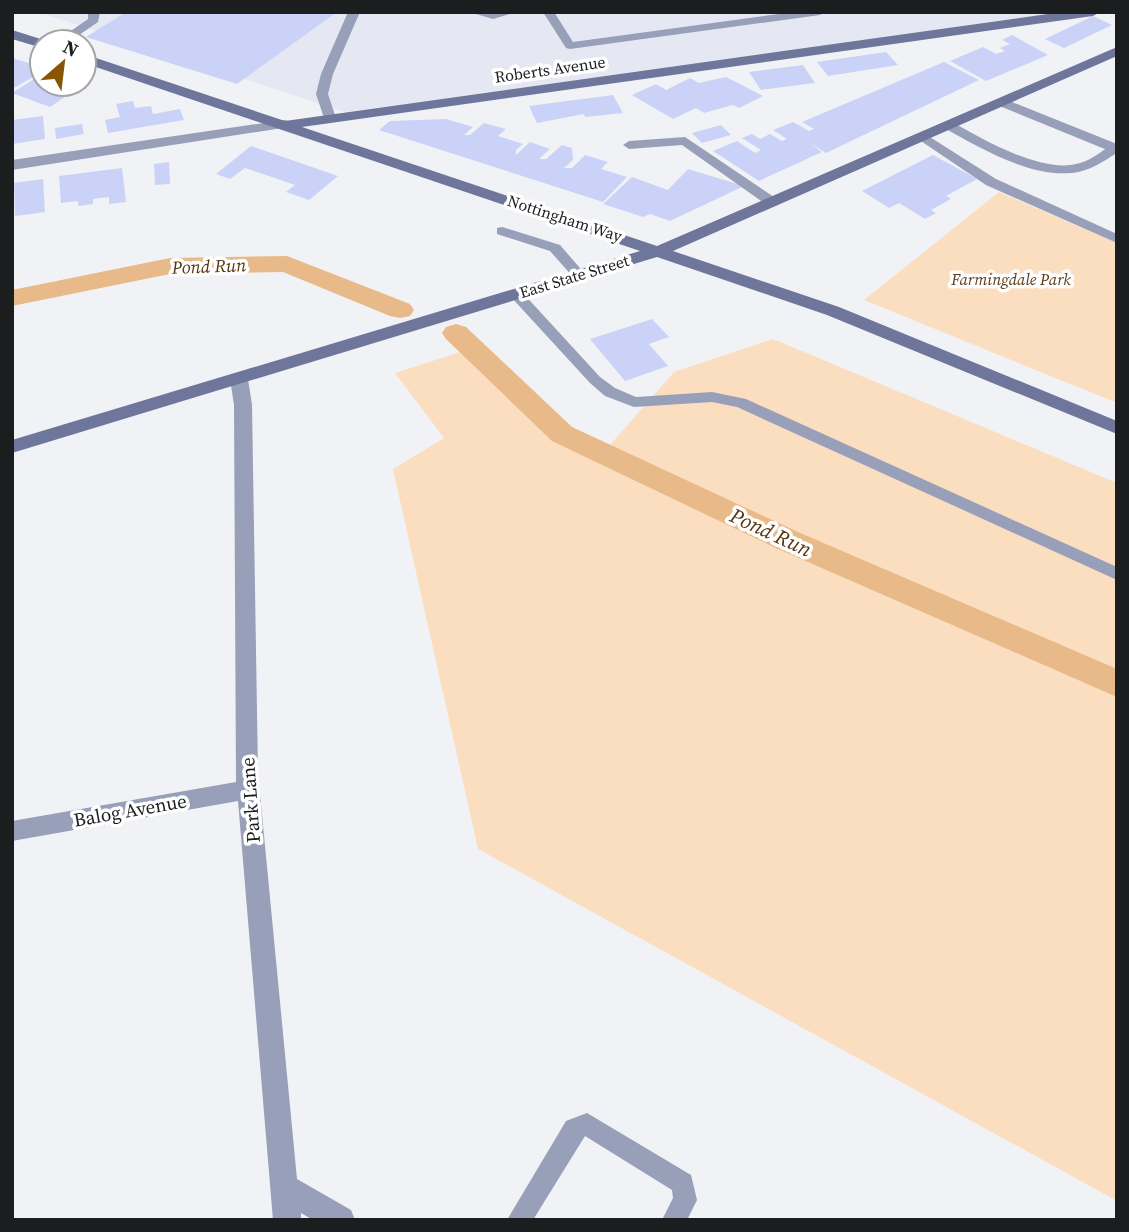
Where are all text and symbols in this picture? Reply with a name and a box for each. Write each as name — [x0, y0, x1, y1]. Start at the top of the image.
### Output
north arrow — [28, 28, 98, 98]
text: N — [59, 33, 83, 63]
street label: Roberts Avenue — [493, 50, 607, 88]
street label: Nottingham Way — [505, 189, 626, 247]
street label: East State Street — [517, 249, 632, 303]
water label: Pond Run — [170, 252, 247, 280]
park label: Farmingdale Park — [950, 268, 1071, 290]
water label: Pond Run — [725, 500, 817, 564]
street label: Park Lane — [234, 756, 266, 844]
street label: Balog Avenue — [71, 787, 189, 833]

